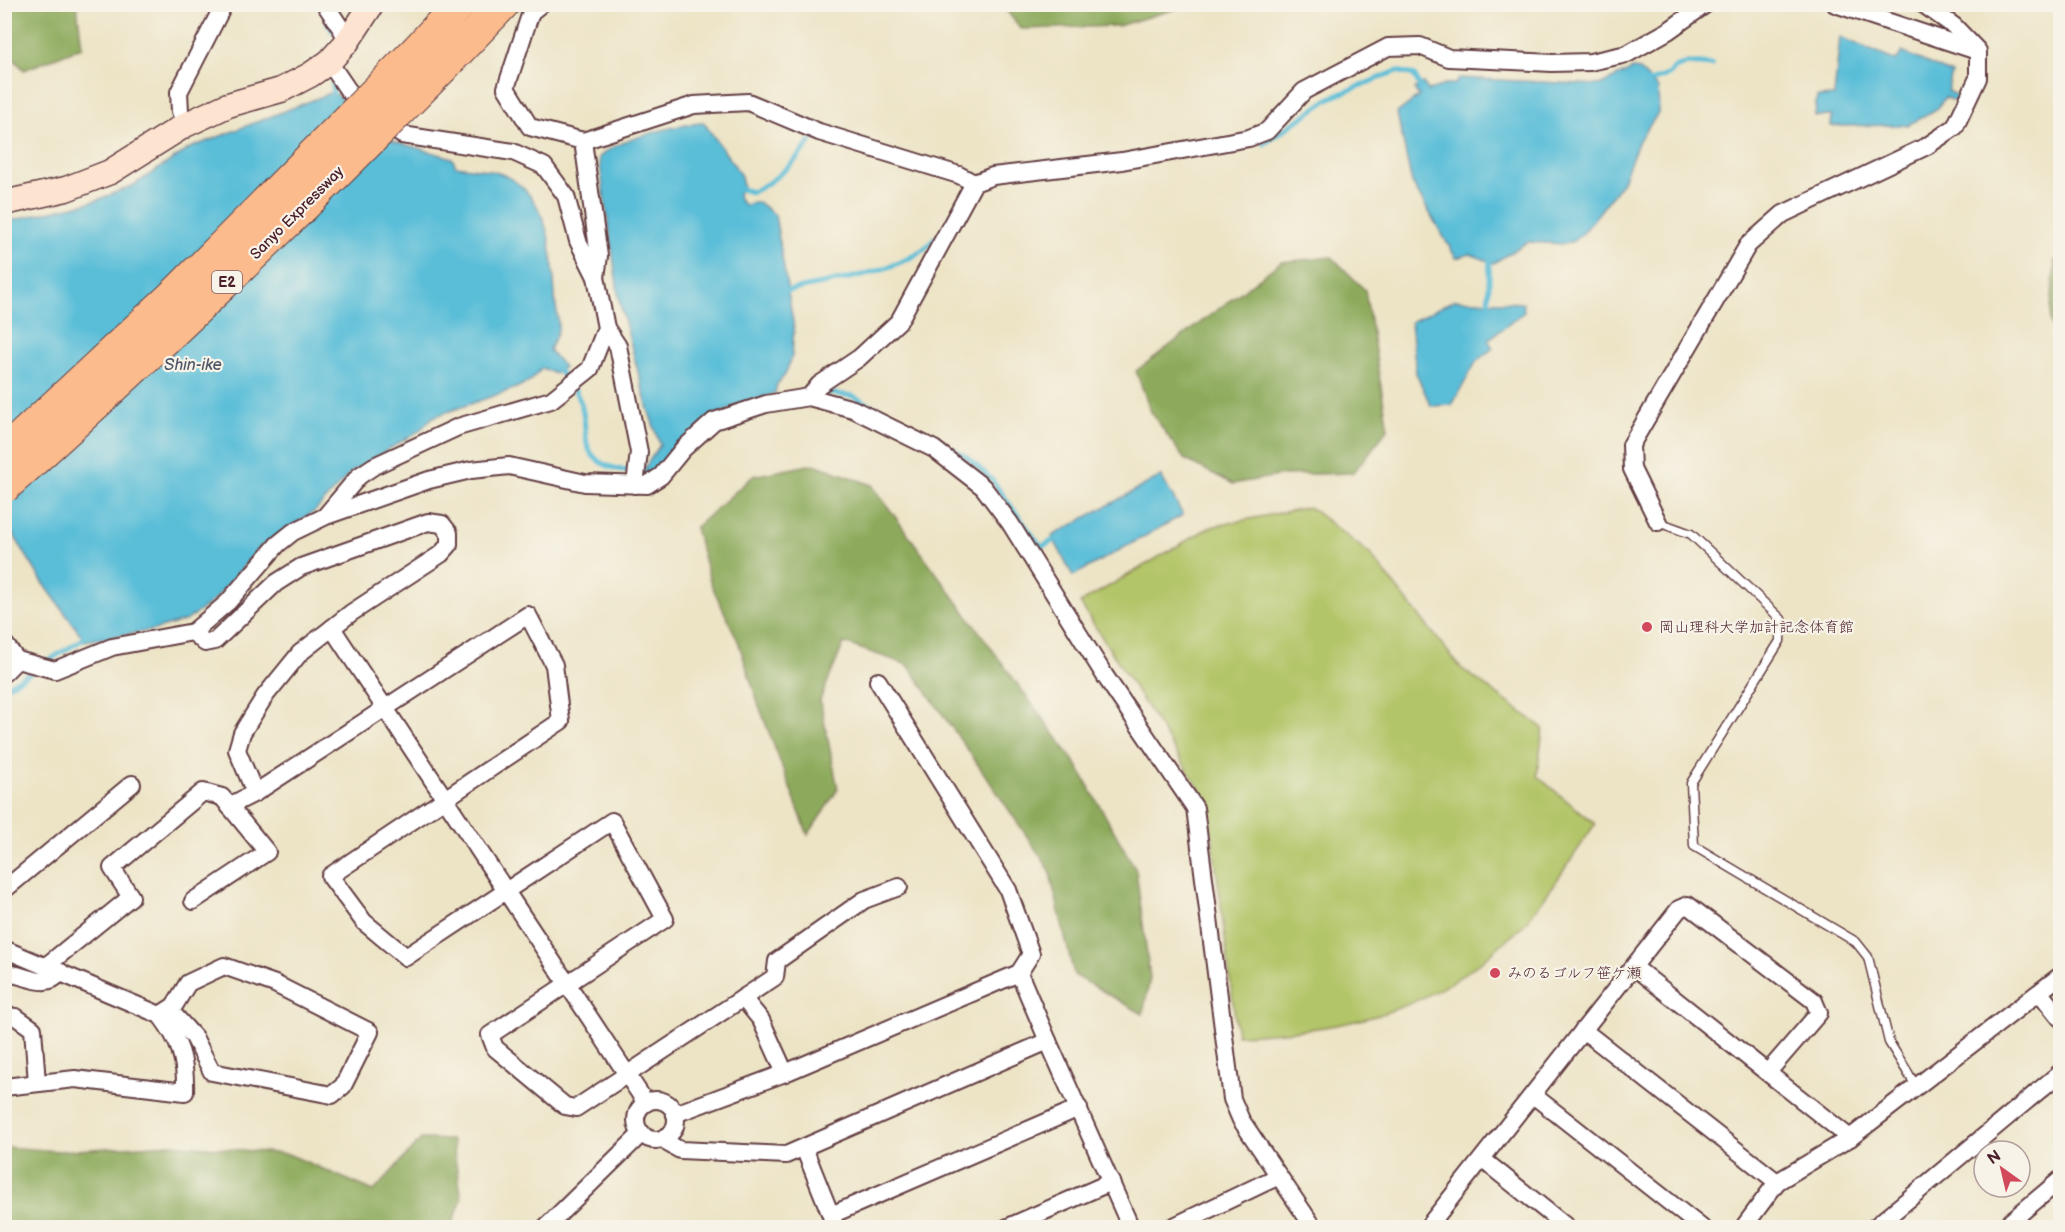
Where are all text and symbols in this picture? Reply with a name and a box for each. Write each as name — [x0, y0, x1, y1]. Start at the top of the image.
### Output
street label: Sanyo Expressway — [246, 162, 348, 264]
road number: E2 — [212, 271, 242, 293]
water label: Shin-ike — [164, 356, 222, 375]
place label: 岡山理科大学加計記念体育館 — [1659, 618, 1854, 637]
marker: 岡山理科大学加計記念体育館 — [1640, 620, 1654, 634]
place label: みのるゴルフ笹ケ瀬 — [1507, 964, 1641, 983]
marker: みのるゴルフ笹ケ瀬 — [1488, 966, 1502, 980]
north arrow — [1972, 1139, 2032, 1199]
text: N — [1984, 1147, 2005, 1169]

